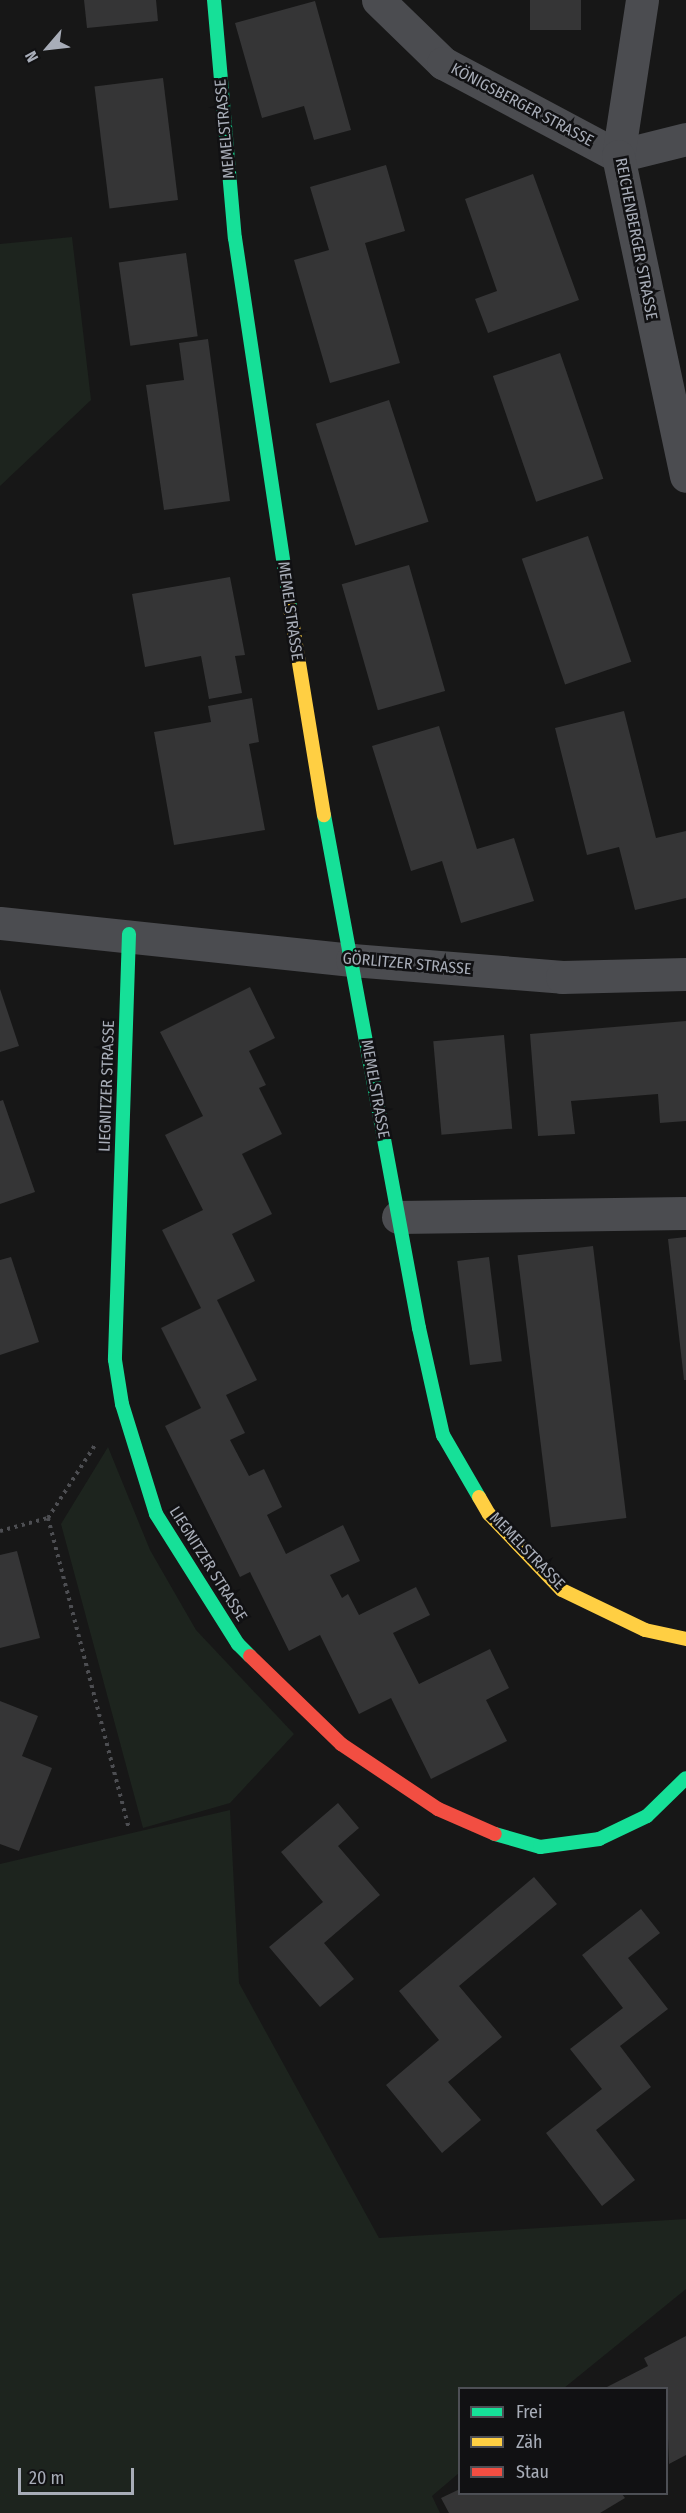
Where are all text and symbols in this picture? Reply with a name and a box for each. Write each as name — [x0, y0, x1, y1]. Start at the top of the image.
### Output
north arrow — [18, 18, 78, 78]
text: N — [21, 48, 42, 65]
street label: KÖNIGSBERGER STRASSE — [447, 59, 597, 151]
street label: MEMELSTRASSE — [211, 78, 239, 180]
street label: REICHENBERGER STRASSE — [611, 156, 661, 322]
street label: MEMELSTRASSE — [274, 560, 306, 662]
street label: GÖRLITZER STRASSE — [342, 949, 472, 979]
street label: LIEGNITZER STRASSE — [95, 1020, 119, 1152]
street label: MEMELSTRASSE — [357, 1038, 393, 1140]
street label: LIEGNITZER STRASSE — [165, 1503, 251, 1625]
street label: MEMELSTRASSE — [485, 1508, 569, 1594]
legend — [458, 2387, 668, 2495]
text: Frei — [516, 2401, 542, 2423]
text: Zäh — [516, 2431, 543, 2453]
scale bar — [21, 2456, 136, 2494]
text: Stau — [516, 2461, 549, 2483]
text: 20 m — [29, 2467, 64, 2489]

